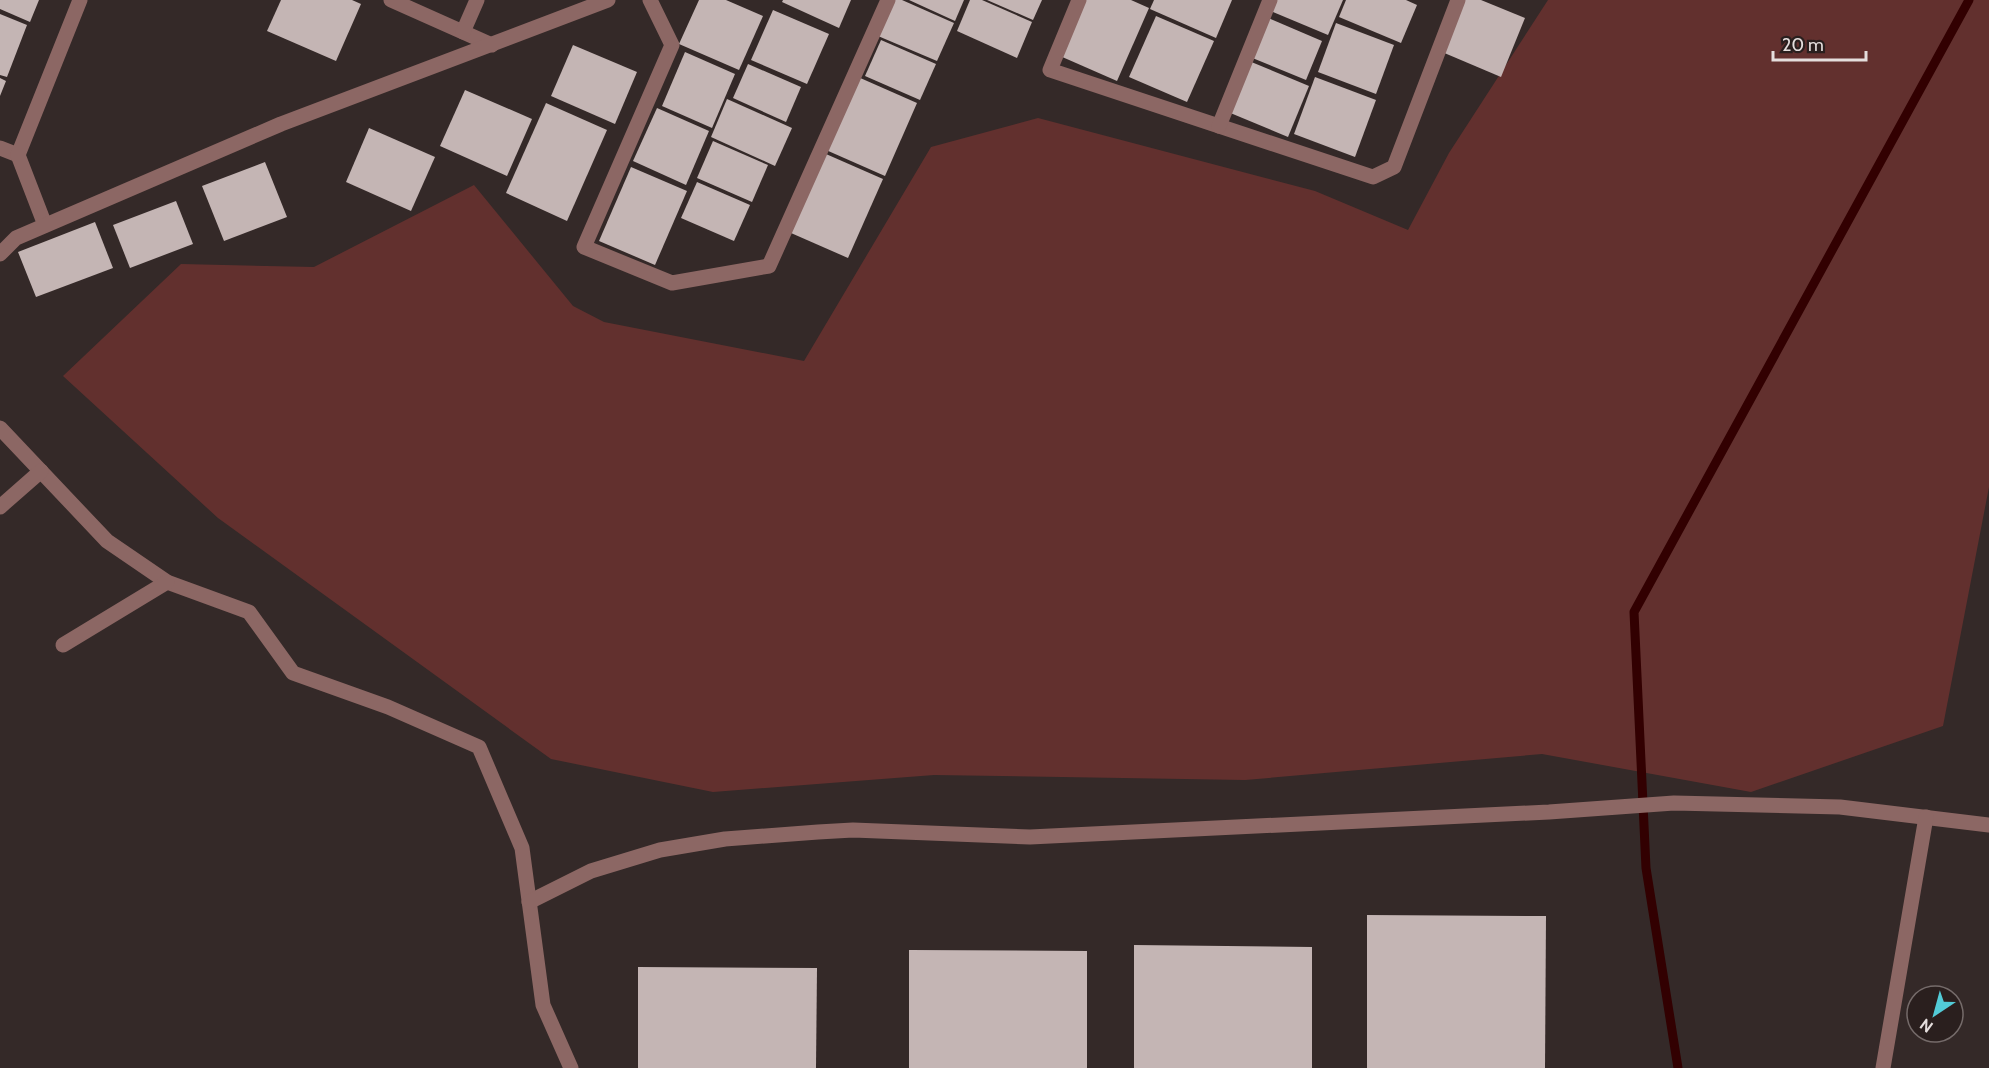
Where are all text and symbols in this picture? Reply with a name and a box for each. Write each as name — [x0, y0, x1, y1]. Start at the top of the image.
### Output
scale bar — [1773, 24, 1866, 62]
text: 20 m — [1782, 34, 1824, 56]
north arrow — [1905, 984, 1965, 1044]
text: N — [1916, 1015, 1937, 1037]

